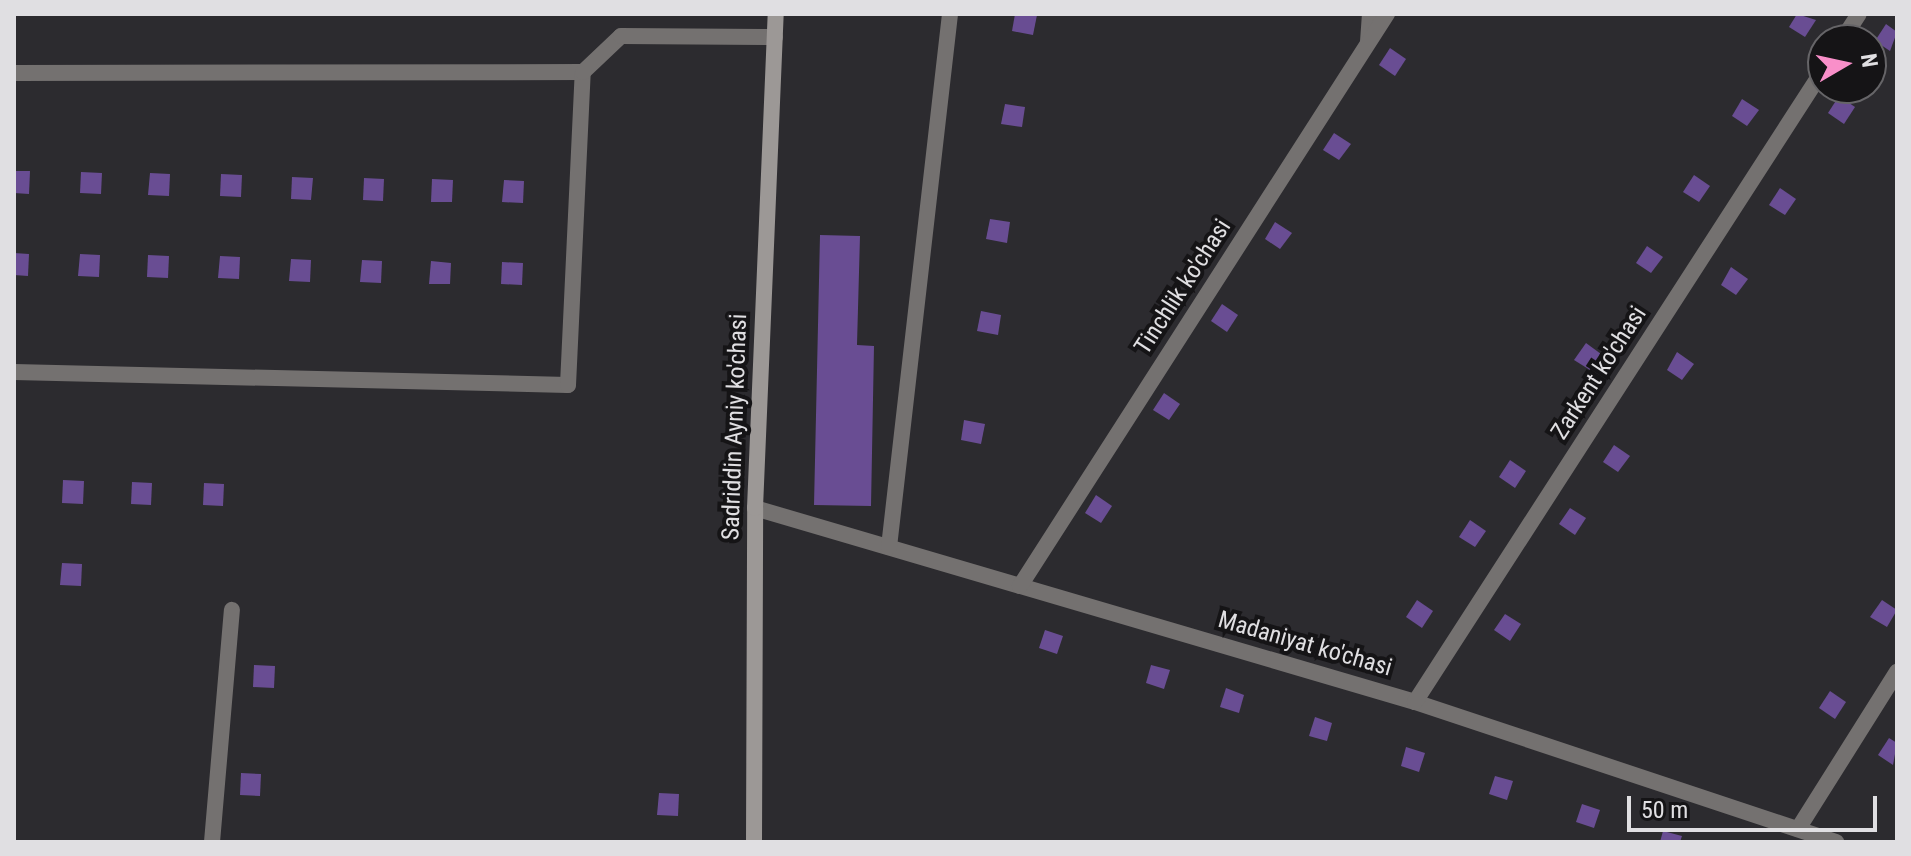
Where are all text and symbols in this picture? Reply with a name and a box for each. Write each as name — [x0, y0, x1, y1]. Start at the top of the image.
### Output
north arrow — [1807, 24, 1887, 104]
text: N — [1856, 52, 1883, 69]
street label: Tinchlik ko'chasi — [1129, 214, 1237, 360]
street label: Zarkent ko'chasi — [1545, 301, 1653, 445]
street label: Sadriddin Ayniy ko'chasi — [717, 313, 753, 541]
street label: Madaniyat ko'chasi — [1215, 605, 1395, 683]
scale bar — [1631, 780, 1881, 830]
text: 50 m — [1641, 796, 1688, 824]

